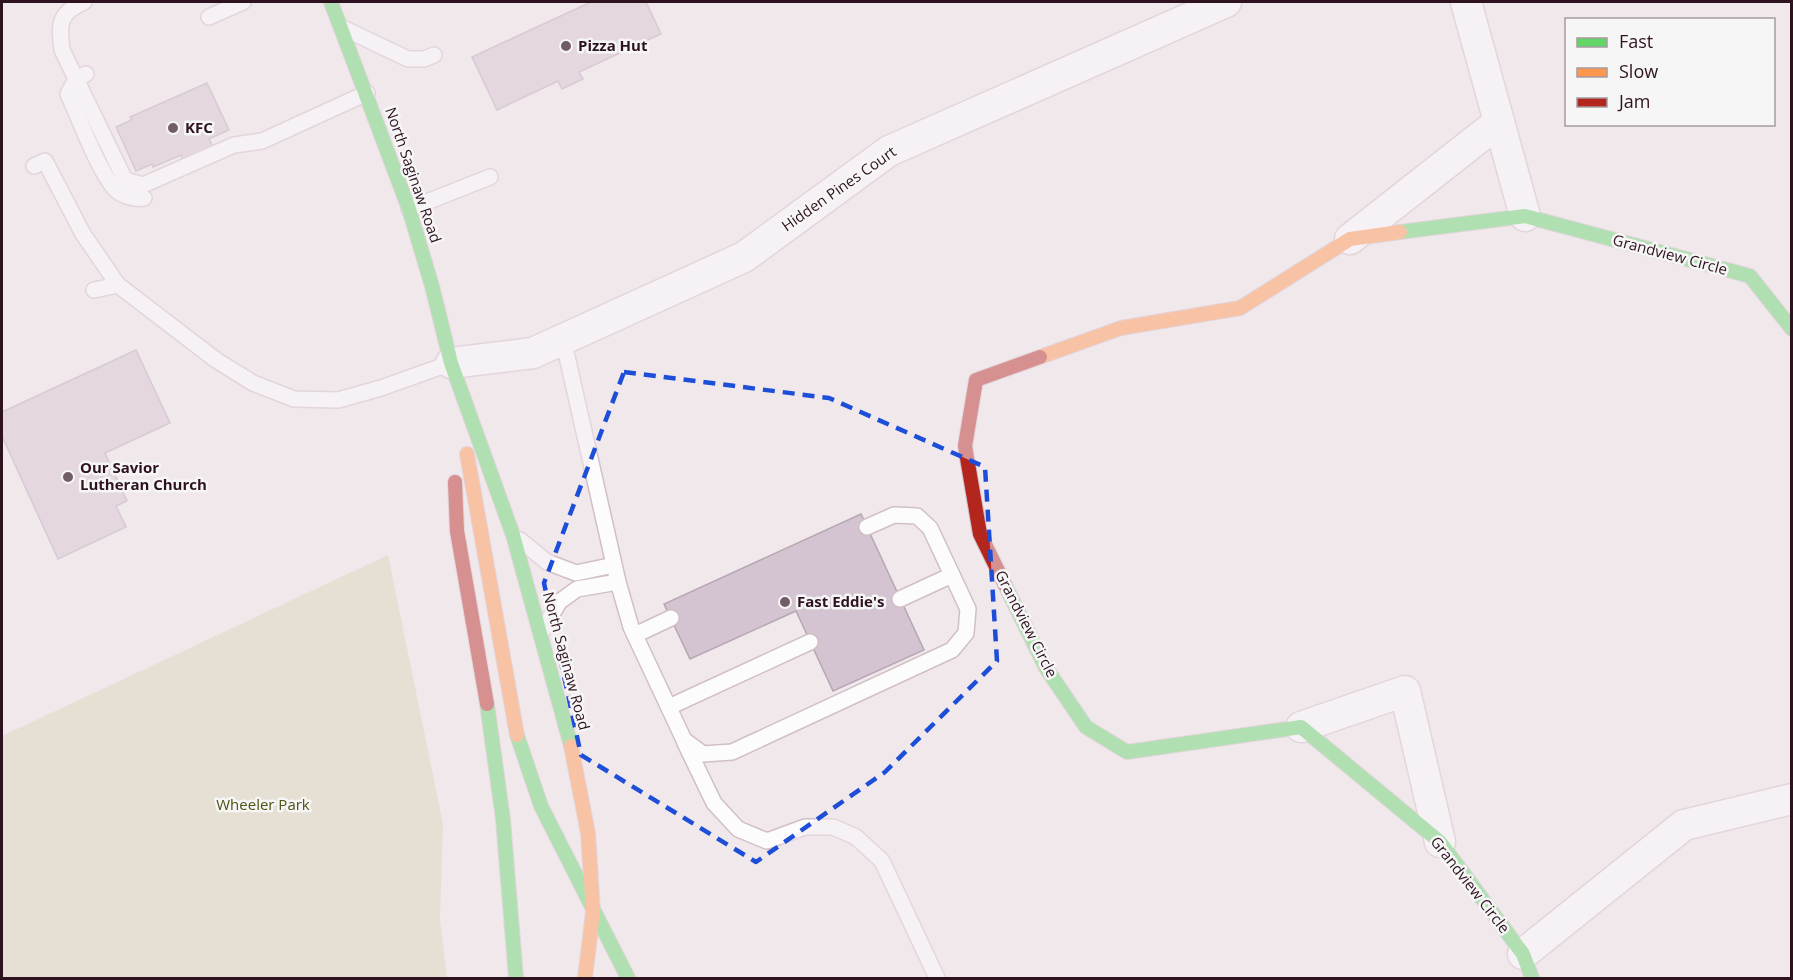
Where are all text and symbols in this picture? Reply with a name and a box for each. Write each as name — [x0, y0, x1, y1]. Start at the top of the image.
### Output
legend — [1565, 18, 1775, 126]
text: Fast — [1619, 29, 1653, 53]
place label: Pizza Hut — [578, 35, 648, 55]
marker: Pizza Hut — [559, 39, 573, 53]
text: Slow — [1619, 59, 1658, 83]
text: Jam — [1617, 89, 1651, 113]
street label: North Saginaw Road — [381, 104, 447, 245]
place label: KFC — [185, 117, 213, 137]
marker: KFC — [166, 121, 180, 135]
street label: Hidden Pines Court — [777, 141, 900, 235]
street label: Grandview Circle — [1611, 229, 1730, 279]
place label: Our Savior Lutheran Church — [80, 457, 207, 494]
marker: Our Savior Lutheran Church — [61, 470, 75, 484]
street label: Grandview Circle — [991, 567, 1063, 681]
street label: North Saginaw Road — [539, 589, 595, 732]
place label: Fast Eddie's — [797, 591, 884, 611]
marker: Fast Eddie's — [778, 595, 792, 609]
park label: Wheeler Park — [216, 794, 310, 814]
street label: Grandview Circle — [1427, 832, 1515, 937]

